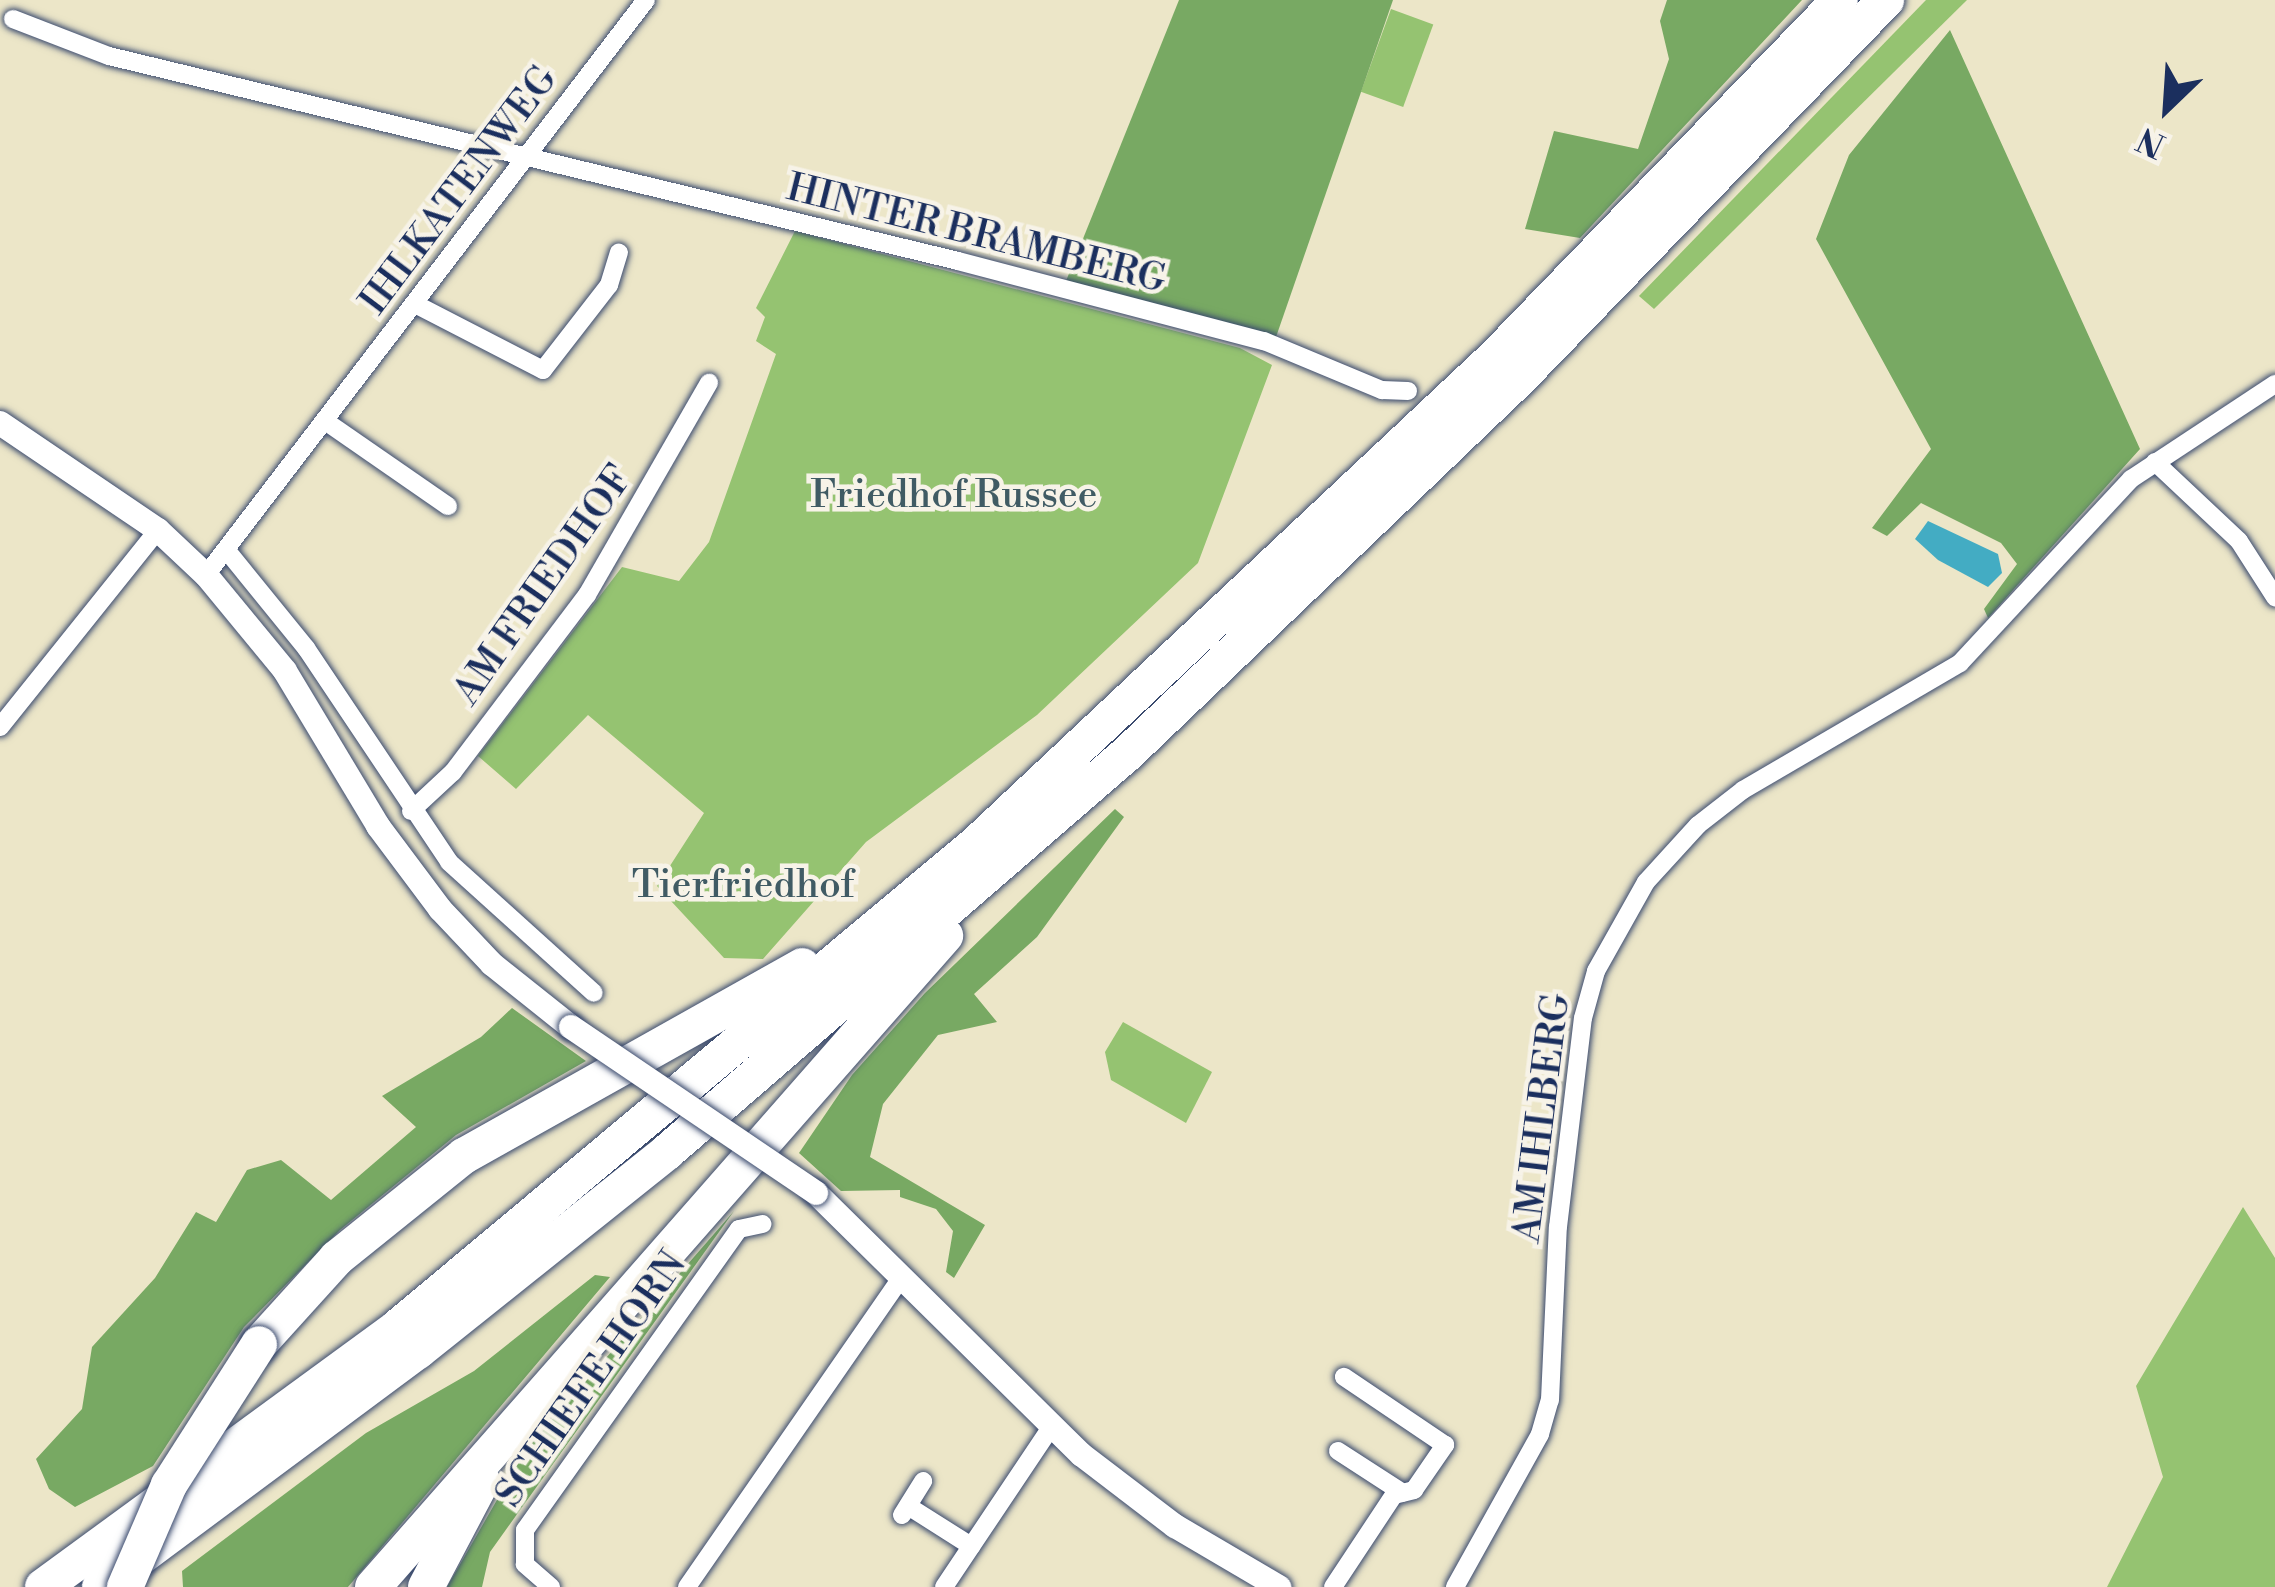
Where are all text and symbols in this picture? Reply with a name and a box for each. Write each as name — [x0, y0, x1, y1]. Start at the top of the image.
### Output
north arrow — [2107, 48, 2227, 168]
street label: IHLKATENWEG — [351, 58, 569, 324]
text: N — [2131, 117, 2172, 165]
street label: HINTER BRAMBERG — [782, 165, 1170, 305]
street label: AM FRIEDHOF — [444, 457, 644, 715]
park label: Friedhof Russee — [811, 473, 1097, 519]
park label: Tierfriedhof — [632, 863, 854, 909]
street label: AM IHLBERG — [1504, 991, 1582, 1245]
street label: SCHIEFE HORN — [487, 1243, 697, 1517]

